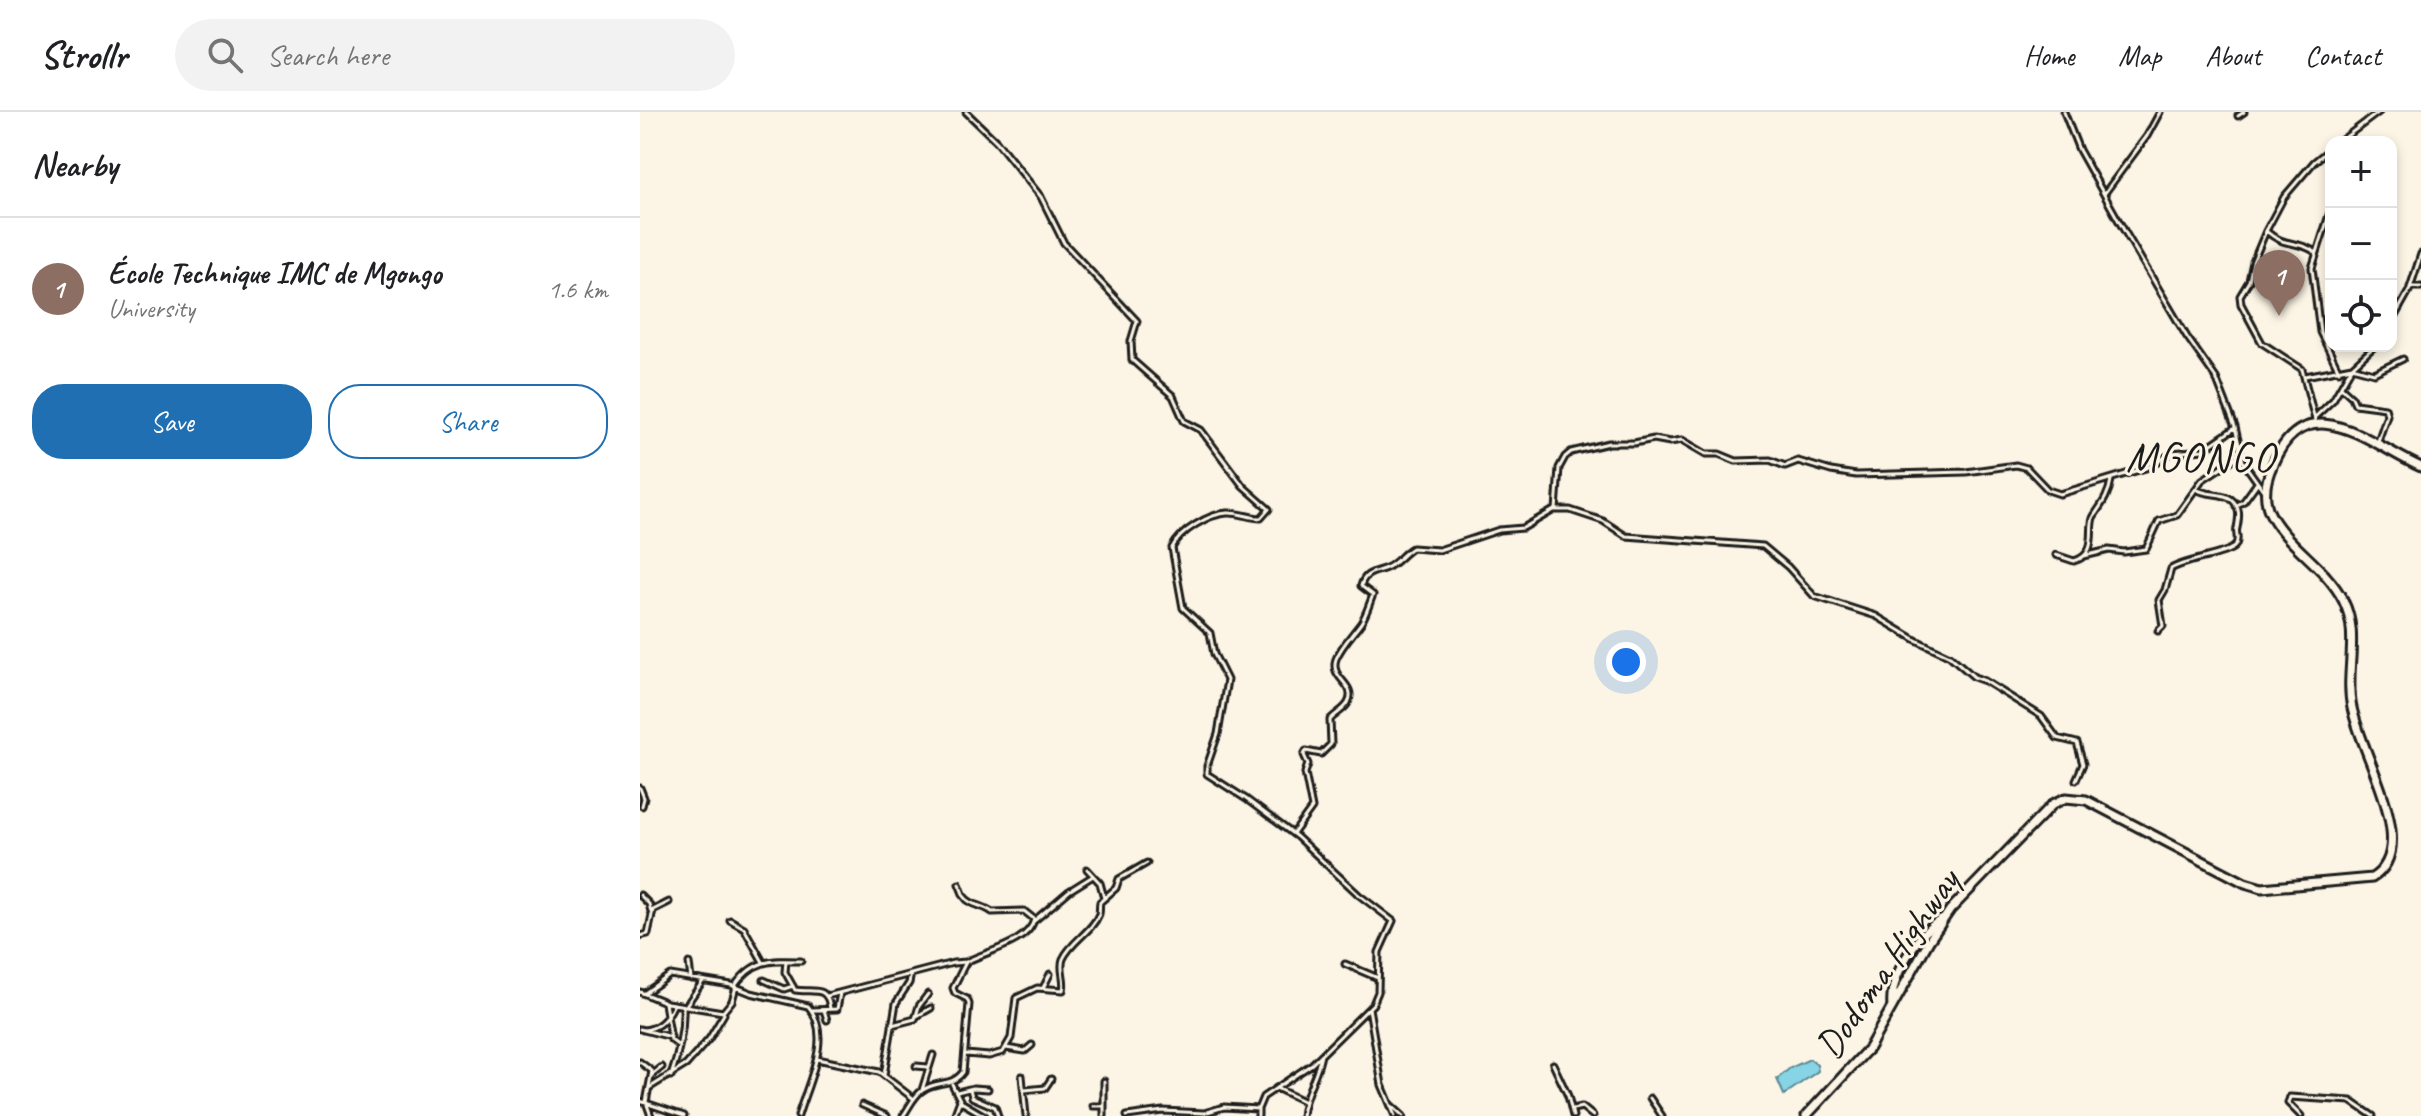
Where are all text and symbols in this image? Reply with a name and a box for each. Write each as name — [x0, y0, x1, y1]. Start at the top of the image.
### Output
search box — [175, 19, 735, 91]
text: Strollr — [40, 32, 127, 79]
icon: search — [203, 33, 247, 77]
text: Search here — [267, 36, 389, 74]
text: Home — [2024, 38, 2074, 73]
text: Map — [2118, 38, 2161, 73]
text: About — [2205, 38, 2261, 73]
text: Contact — [2305, 38, 2381, 73]
map controls — [2325, 136, 2397, 352]
button: + — [2325, 136, 2397, 208]
text: Nearby — [32, 143, 118, 186]
button: − — [2325, 208, 2397, 280]
pin: 1 — [2253, 250, 2305, 316]
text: École Technique IMC de Mgongo — [108, 254, 441, 292]
text: 1 — [52, 273, 64, 306]
text: 1.6 km — [548, 273, 608, 306]
button: locate — [2325, 280, 2397, 352]
text: University — [108, 292, 195, 325]
button: Save — [32, 384, 312, 459]
button: Share — [328, 384, 608, 459]
district label: MGONGO — [2126, 431, 2278, 484]
your location — [1606, 642, 1646, 682]
street label: Dodoma Highway — [1805, 857, 1971, 1067]

